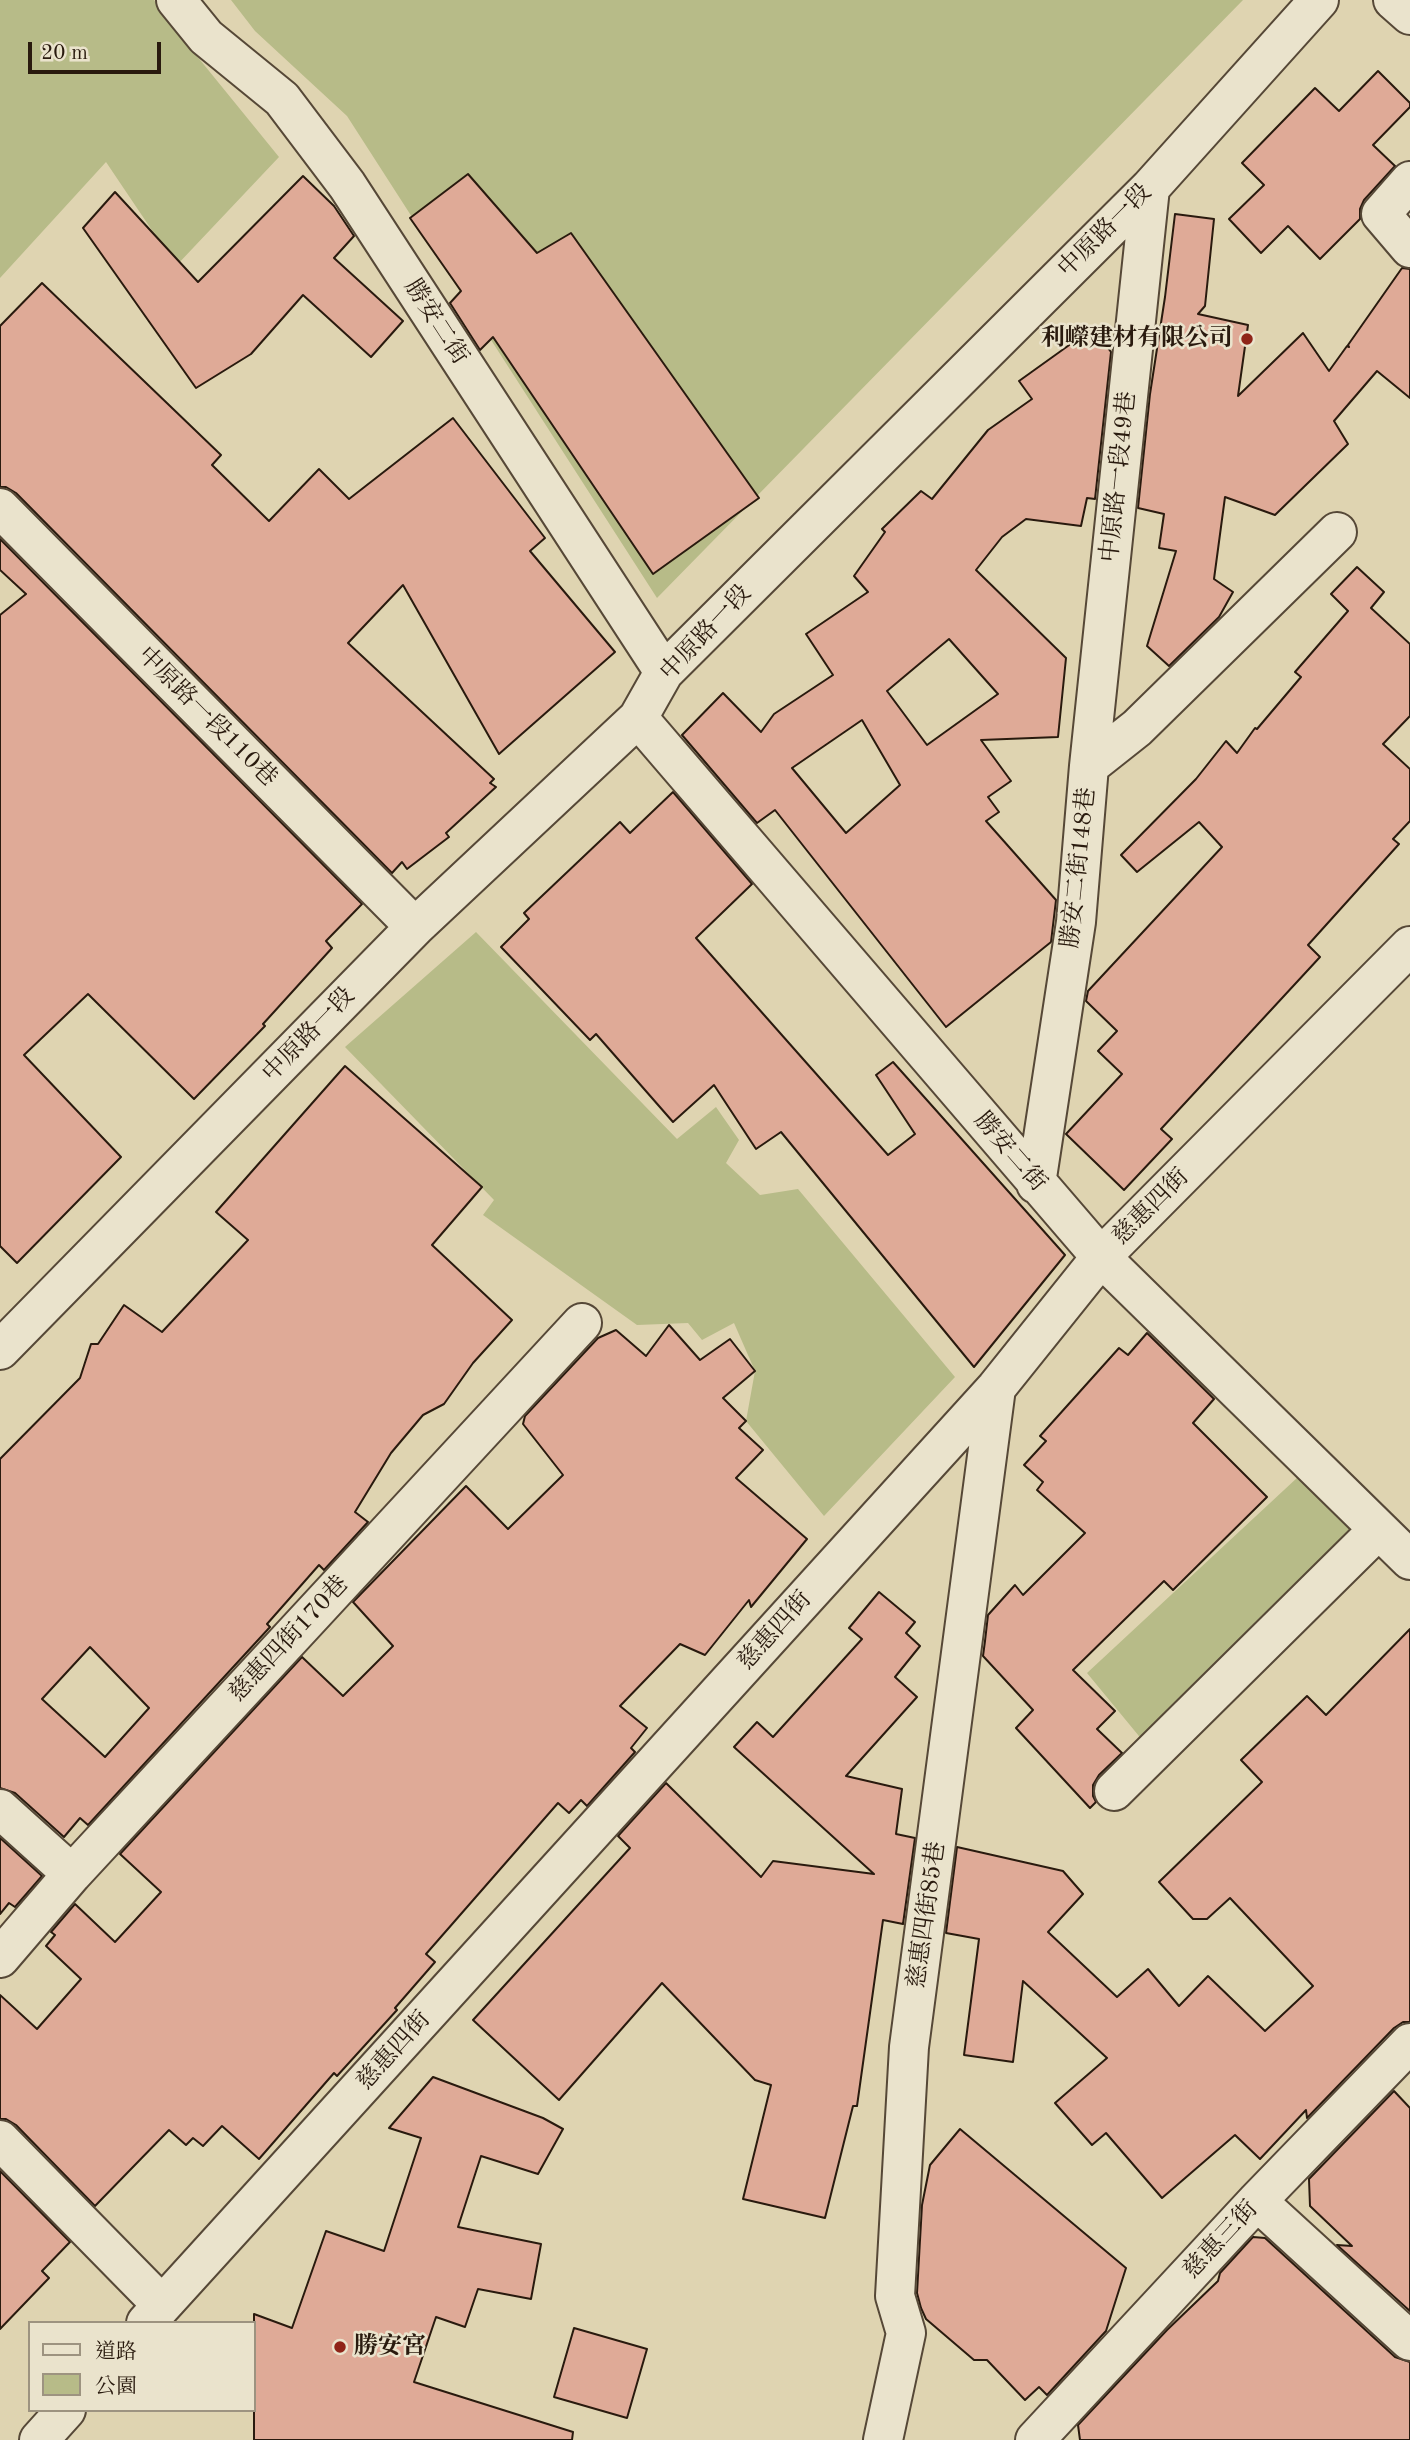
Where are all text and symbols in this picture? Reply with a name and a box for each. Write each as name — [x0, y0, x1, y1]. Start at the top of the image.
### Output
scale bar — [32, 28, 164, 72]
text: 20 m — [41, 43, 88, 64]
street label: 中原路一段 — [1052, 178, 1158, 284]
street label: 勝安二街 — [398, 274, 474, 370]
place label: 利嶸建材有限公司 — [1041, 325, 1233, 353]
marker: 利嶸建材有限公司 — [1239, 331, 1255, 347]
street label: 中原路一段49巷 — [1096, 390, 1142, 564]
street label: 中原路一段 — [655, 579, 757, 687]
street label: 中原路一段110巷 — [131, 641, 283, 793]
street label: 勝安二街148巷 — [1056, 786, 1102, 950]
street label: 中原路一段 — [257, 982, 361, 1088]
street label: 勝安二街 — [968, 1106, 1052, 1198]
street label: 慈惠四街 — [1107, 1163, 1195, 1251]
street label: 慈惠四街170巷 — [223, 1570, 355, 1708]
street label: 慈惠四街 — [732, 1586, 818, 1676]
street label: 慈惠四街85巷 — [902, 1840, 952, 1990]
street label: 慈惠四街 — [351, 2006, 437, 2096]
street label: 慈惠三街 — [1178, 2195, 1264, 2285]
legend — [28, 2321, 256, 2412]
place label: 勝安宮 — [354, 2333, 426, 2361]
marker: 勝安宮 — [332, 2339, 348, 2355]
text: 道路 — [95, 2342, 137, 2363]
text: 公園 — [95, 2377, 137, 2398]

